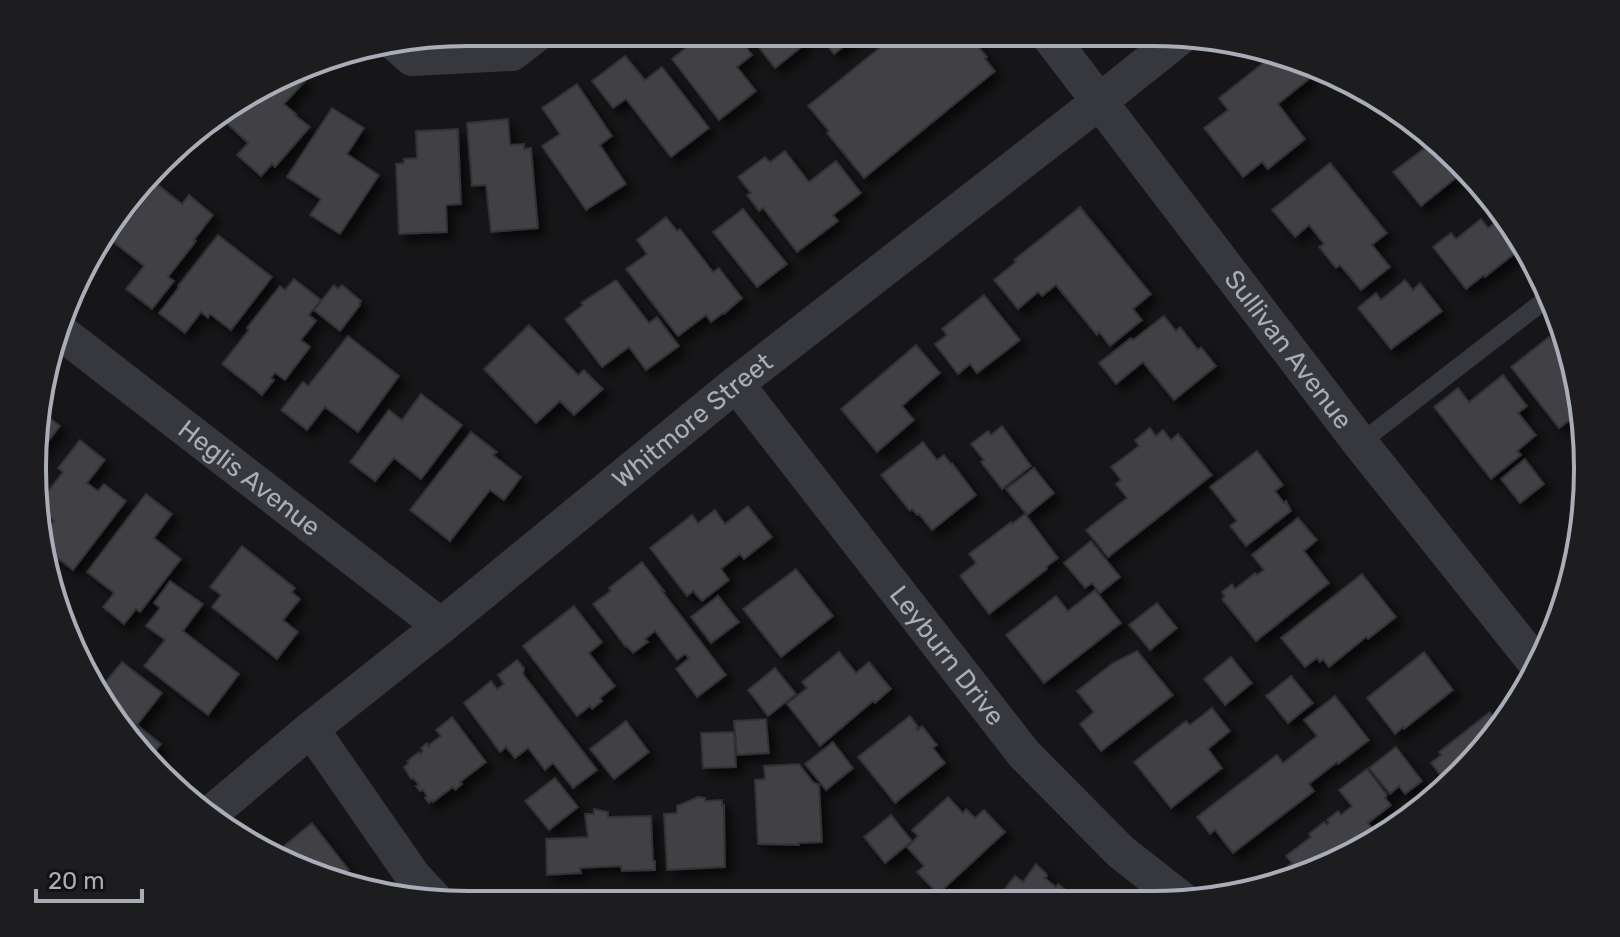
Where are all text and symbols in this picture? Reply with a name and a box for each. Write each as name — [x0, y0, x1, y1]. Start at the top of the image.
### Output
street label: Sullivan Avenue — [1218, 264, 1359, 435]
street label: Whitmore Street — [606, 347, 779, 495]
street label: Heglis Avenue — [172, 414, 326, 543]
street label: Leyburn Drive — [883, 580, 1011, 732]
scale bar — [36, 853, 142, 903]
text: 20 m — [48, 867, 105, 895]

